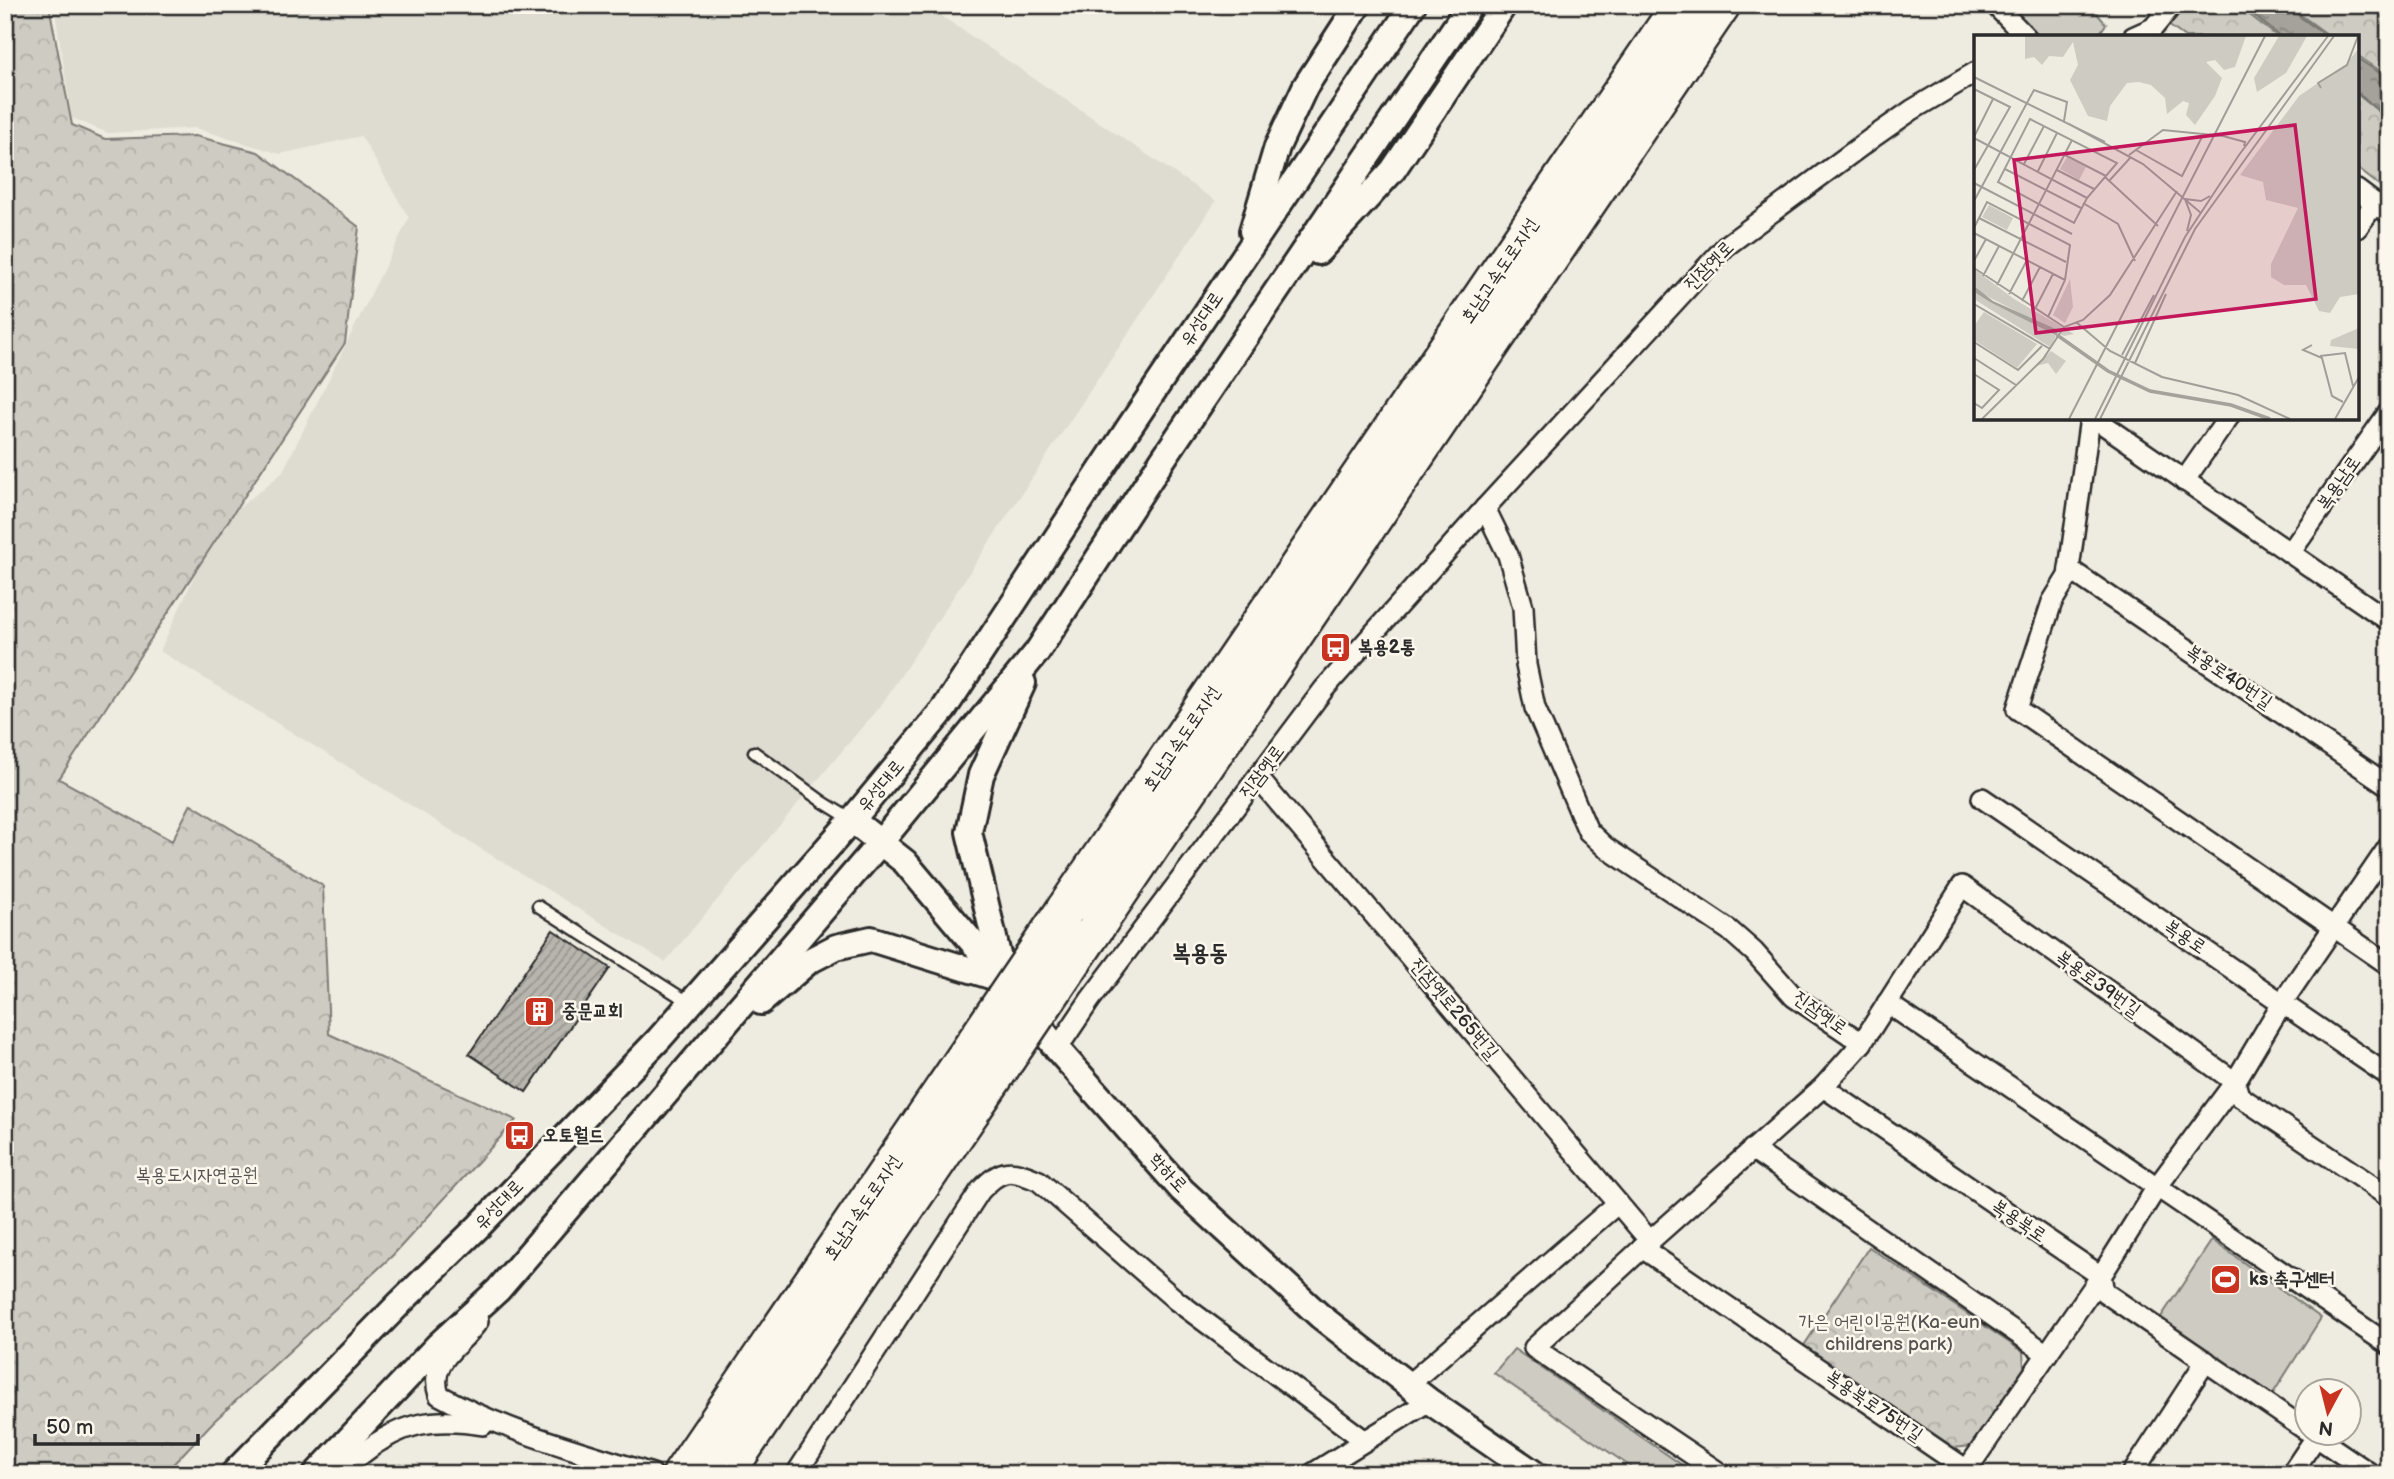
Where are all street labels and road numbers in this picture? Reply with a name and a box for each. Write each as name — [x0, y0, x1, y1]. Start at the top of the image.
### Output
street label: 호남고속도로지선 — [1456, 214, 1544, 328]
street label: 진잠옛로 — [1679, 236, 1739, 296]
street label: 유성대로 — [1175, 287, 1229, 351]
street label: 복용남로 — [2312, 451, 2366, 515]
street label: 복용로40번길 — [2181, 640, 2277, 714]
street label: 호남고속도로지선 — [1138, 682, 1226, 796]
street label: 진잠옛로 — [1234, 741, 1290, 803]
street label: 유성대로 — [853, 755, 909, 817]
street label: 복용로 — [2160, 915, 2210, 959]
street label: 복용로39번길 — [2051, 946, 2145, 1022]
street label: 진잠옛로265번길 — [1405, 954, 1503, 1064]
street label: 진잠옛로 — [1789, 986, 1851, 1040]
street label: 학하로 — [1144, 1148, 1192, 1198]
street label: 호남고속도로지선 — [819, 1151, 907, 1265]
street label: 유성대로 — [469, 1175, 529, 1235]
street label: 복용북로 — [1987, 1194, 2051, 1248]
street label: 복용북로75번길 — [1821, 1365, 1927, 1447]

